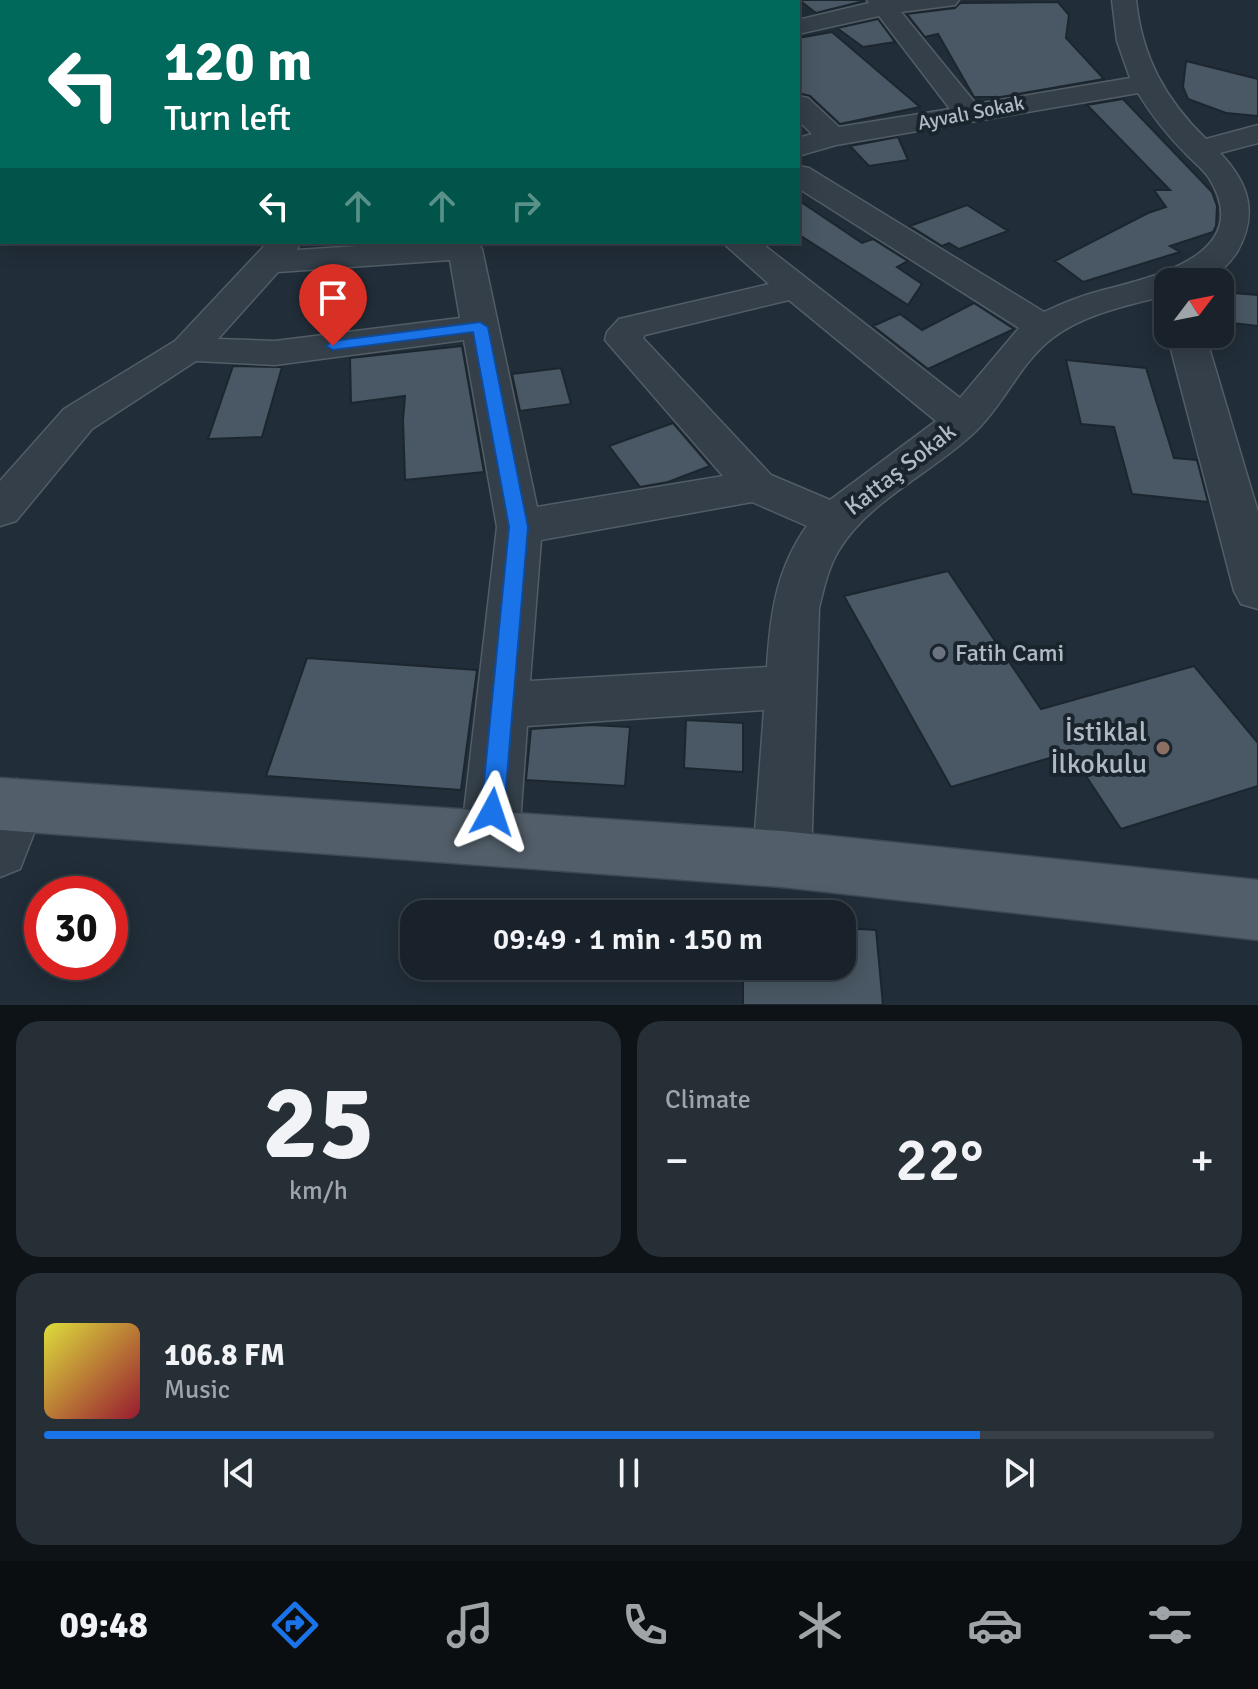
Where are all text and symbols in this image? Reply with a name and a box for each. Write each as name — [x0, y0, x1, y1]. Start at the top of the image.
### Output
text: 120 m — [164, 27, 312, 96]
icon: left — [32, 32, 136, 136]
street label: Ayvalı Sokak — [916, 90, 1026, 136]
text: Turn left — [164, 96, 291, 141]
icon: left — [252, 184, 296, 228]
icon: ahead — [336, 184, 380, 228]
icon: ahead — [420, 184, 464, 228]
icon: right — [504, 184, 548, 228]
pin — [299, 264, 367, 346]
north arrow — [1154, 268, 1234, 348]
map controls — [1154, 268, 1234, 348]
icon: arrive — [311, 276, 355, 320]
street label: Kattaş Sokak — [838, 416, 962, 522]
place label: Fatih Cami — [955, 638, 1064, 668]
marker: Fatih Cami — [930, 644, 948, 662]
place label: İstiklal İlkokulu — [1050, 715, 1147, 781]
marker: İstiklal İlkokulu — [1154, 739, 1172, 757]
position arrow — [450, 770, 534, 854]
speed limit sign: 30 — [24, 876, 128, 980]
text: 09:49 · 1 min · 150 m — [493, 921, 763, 958]
text: 25 — [262, 1059, 375, 1187]
text: Climate — [665, 1084, 751, 1116]
text: 22° — [896, 1124, 983, 1198]
text: − — [665, 1134, 689, 1188]
text: + — [1190, 1134, 1214, 1188]
text: km/h — [289, 1175, 348, 1207]
text: 106.8 FM — [164, 1337, 285, 1374]
text: Music — [164, 1374, 230, 1406]
icon: previous — [217, 1451, 261, 1495]
icon: pause — [607, 1451, 651, 1495]
icon: next — [997, 1451, 1041, 1495]
icon: directions — [267, 1597, 323, 1653]
icon: music — [442, 1597, 498, 1653]
icon: phone — [617, 1597, 673, 1653]
icon: climate — [792, 1597, 848, 1653]
icon: car — [967, 1597, 1023, 1653]
icon: filters — [1142, 1597, 1198, 1653]
text: 09:48 — [60, 1603, 148, 1648]

